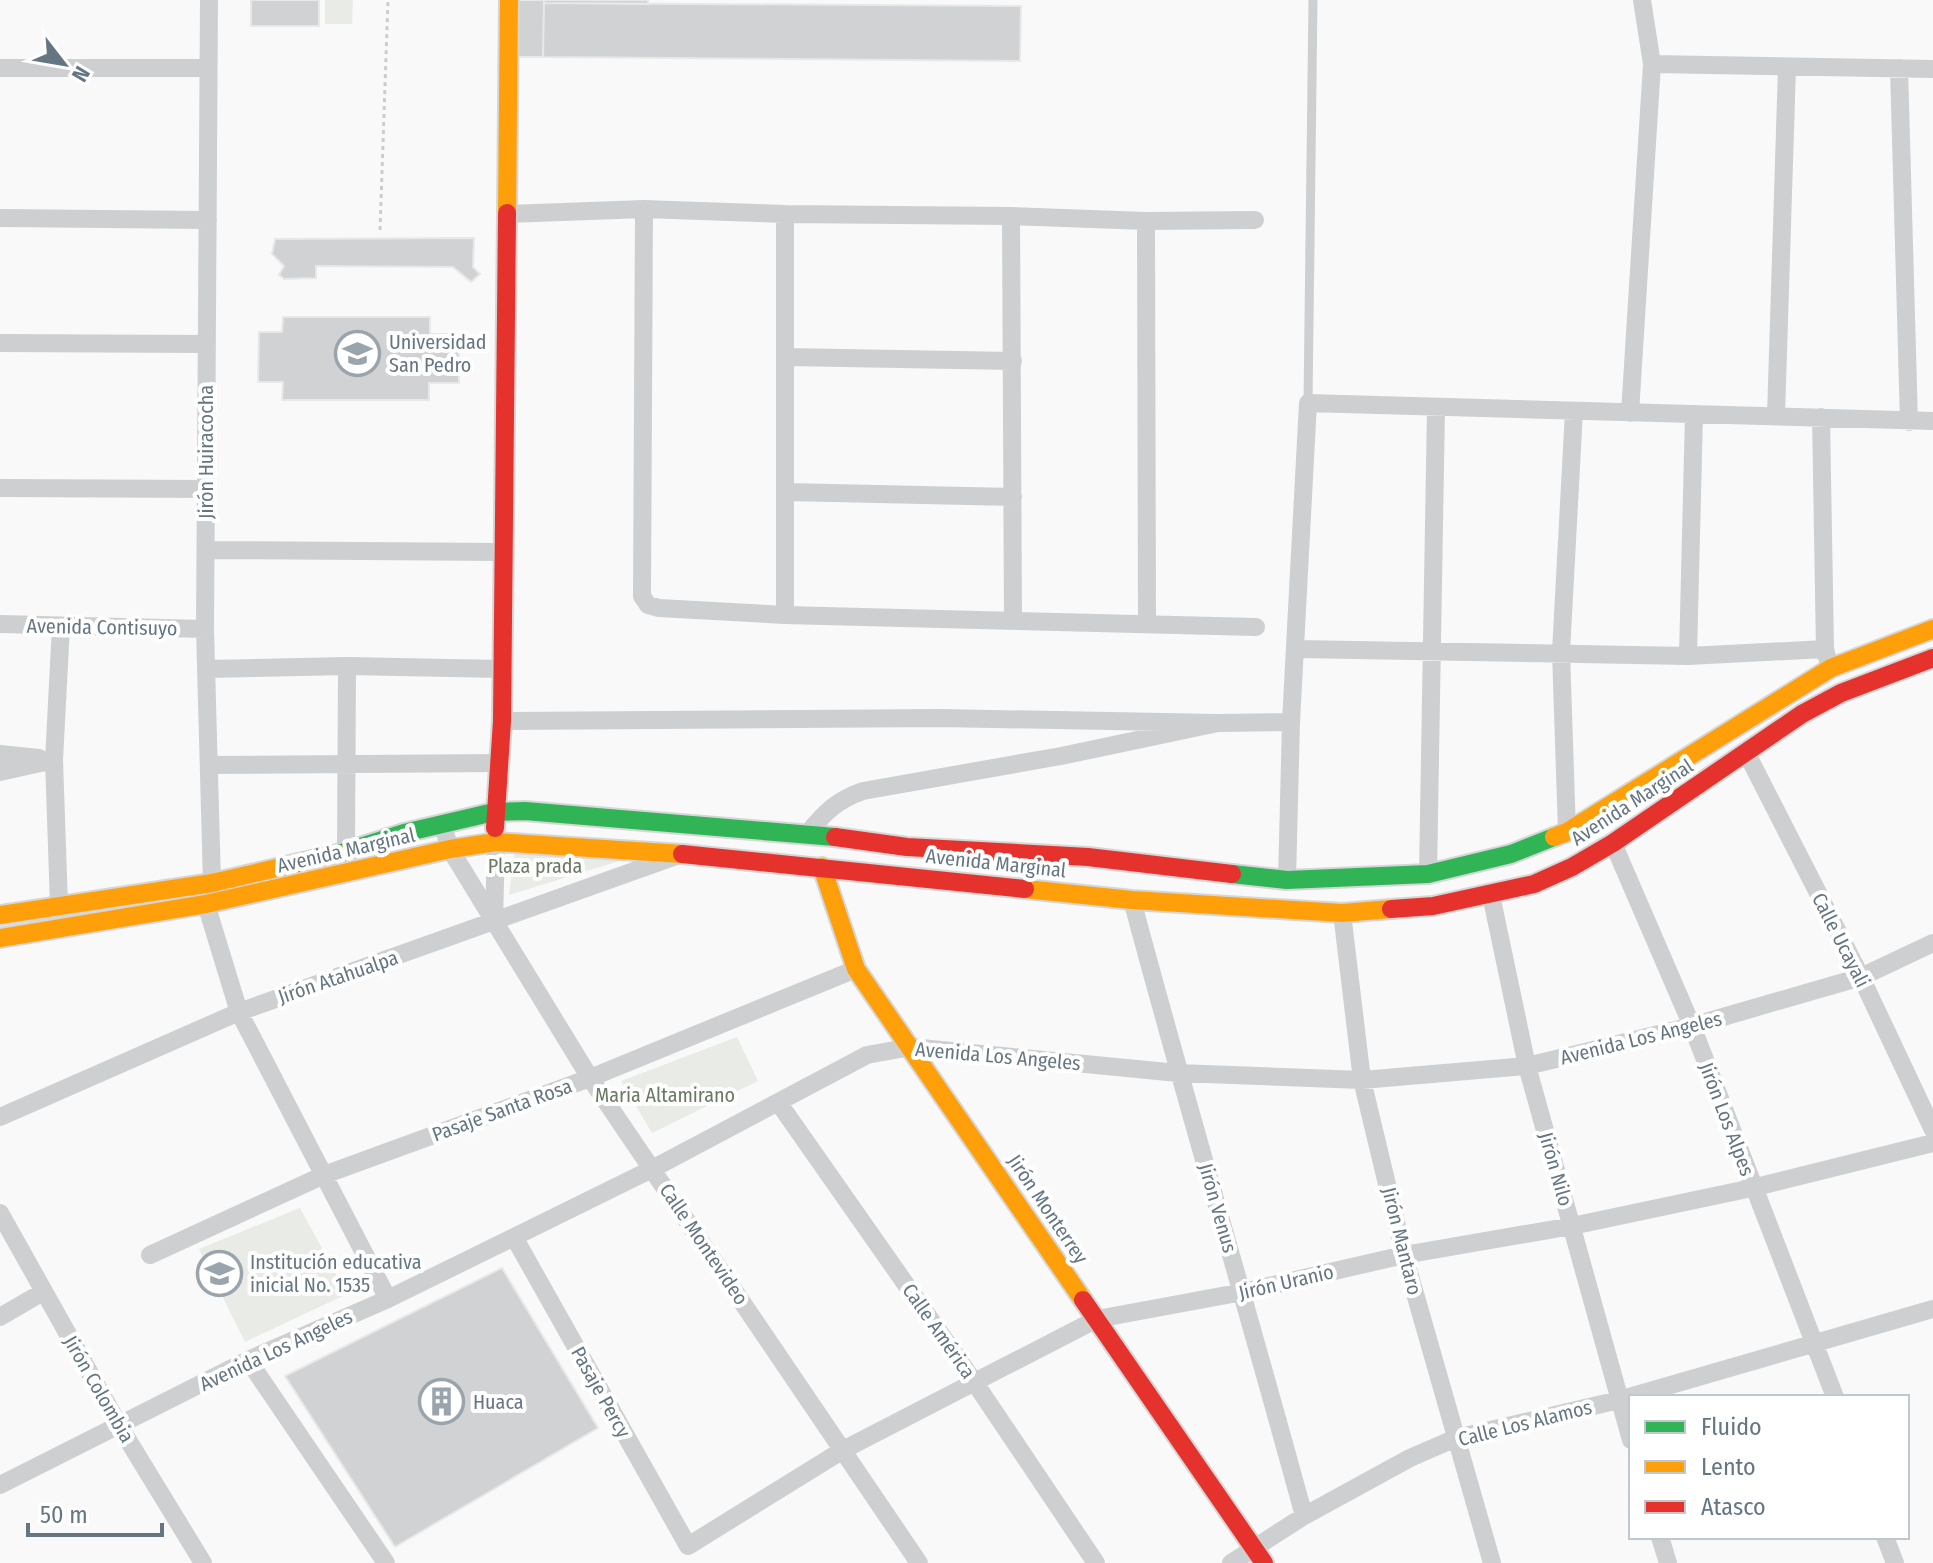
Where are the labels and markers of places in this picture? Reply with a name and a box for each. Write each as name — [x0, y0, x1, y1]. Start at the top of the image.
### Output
school or university icon: Universidad San Pedro — [334, 330, 382, 378]
place label: Universidad San Pedro — [389, 330, 487, 377]
school or university icon: Institución educativa inicial No. 1535 — [195, 1249, 243, 1297]
place label: Institución educativa inicial No. 1535 — [250, 1250, 421, 1297]
building icon: Huaca — [418, 1378, 466, 1426]
place label: Huaca — [473, 1390, 524, 1414]

